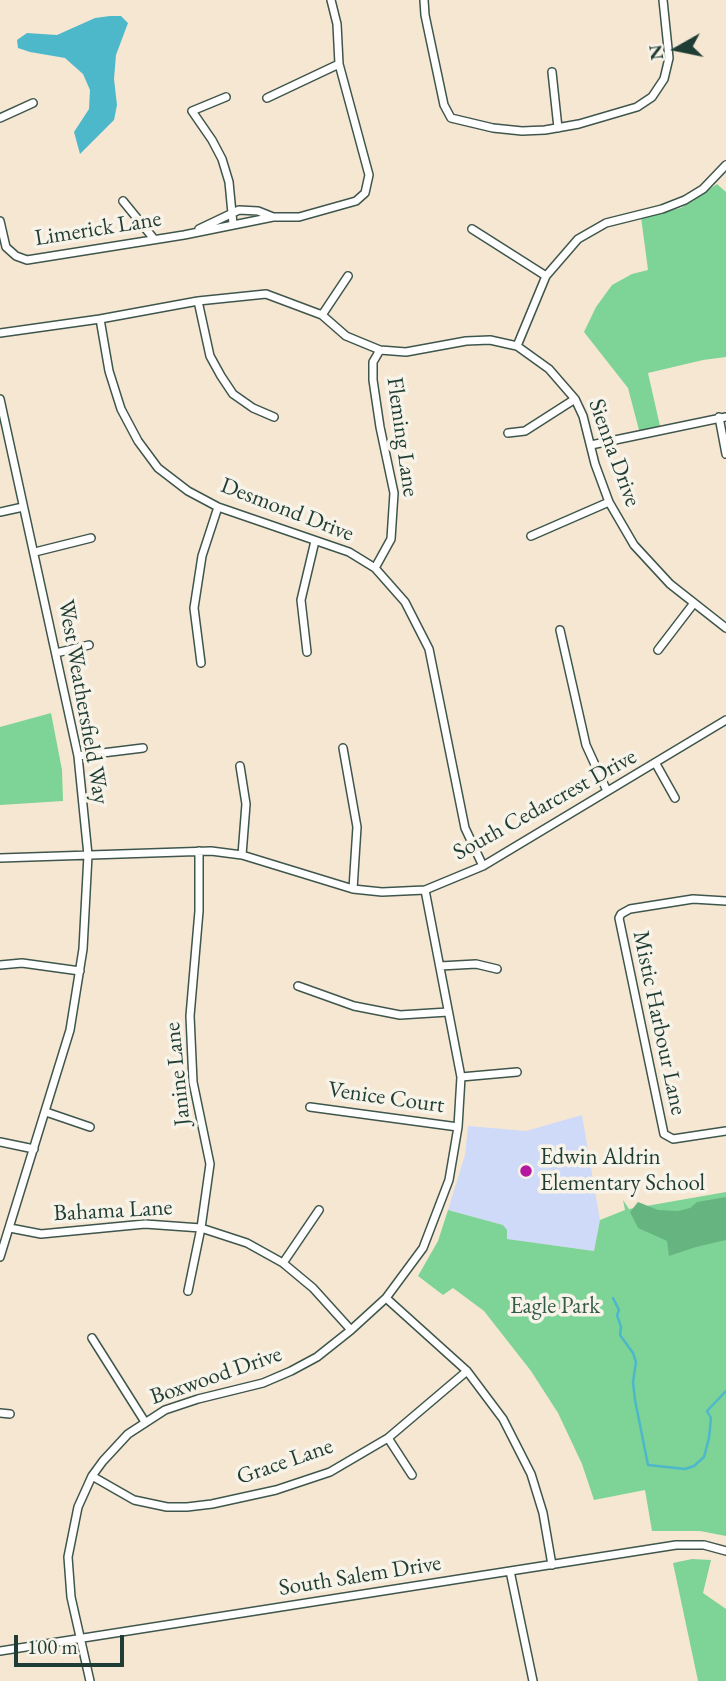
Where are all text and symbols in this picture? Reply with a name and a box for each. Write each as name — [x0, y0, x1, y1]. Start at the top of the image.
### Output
north arrow — [642, 14, 712, 84]
text: N — [642, 43, 669, 62]
street label: Limerick Lane — [33, 205, 163, 253]
street label: Fleming Lane — [380, 376, 424, 498]
street label: Sienna Drive — [582, 395, 646, 511]
street label: Desmond Drive — [216, 472, 358, 548]
street label: West Weathersfield Way — [51, 597, 115, 807]
street label: South Cedarcrest Drive — [448, 743, 642, 867]
street label: Mistic Harbour Lane — [626, 928, 692, 1118]
street label: Janine Lane — [159, 1021, 197, 1127]
street label: Venice Court — [326, 1076, 446, 1120]
place label: Edwin Aldrin Elementary School — [540, 1144, 705, 1198]
marker: Edwin Aldrin Elementary School — [518, 1163, 534, 1179]
street label: Bahama Lane — [53, 1194, 173, 1228]
park label: Eagle Park — [510, 1293, 600, 1321]
street label: Boxwood Drive — [147, 1341, 285, 1411]
street label: Grace Lane — [233, 1433, 337, 1491]
street label: South Salem Drive — [277, 1550, 443, 1602]
scale bar — [18, 1622, 128, 1666]
text: 100 m — [27, 1633, 78, 1660]

